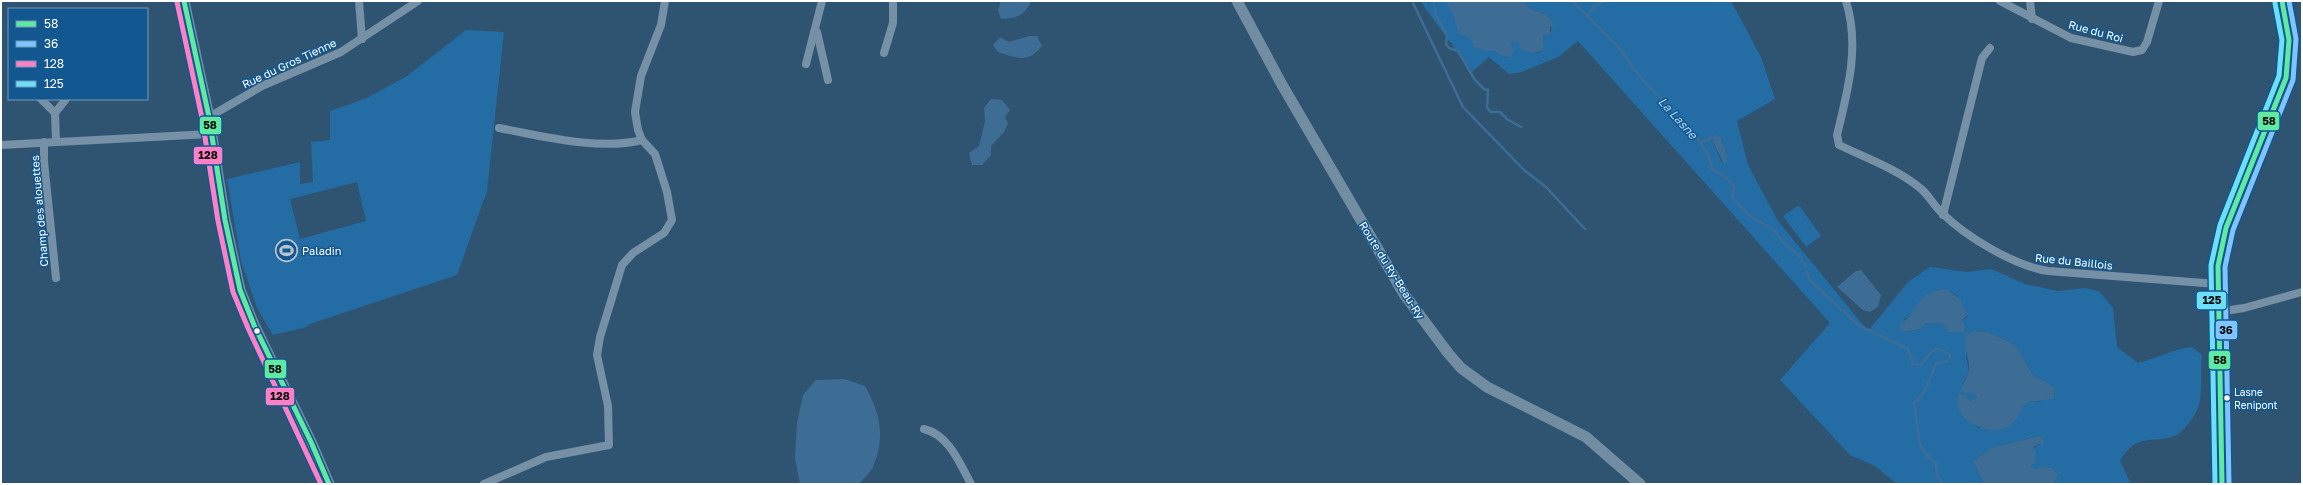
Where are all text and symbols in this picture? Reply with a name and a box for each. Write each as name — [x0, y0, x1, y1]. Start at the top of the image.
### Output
legend — [8, 8, 148, 100]
text: 58 — [44, 16, 58, 31]
street label: Rue du Roi — [2067, 17, 2125, 45]
street label: Rue du Gros Tienne — [240, 35, 338, 91]
text: 36 — [44, 36, 58, 51]
text: 128 — [44, 56, 64, 71]
text: 125 — [44, 76, 64, 91]
water label: La Lasne — [1655, 94, 1701, 143]
line badge: 58 — [2257, 111, 2280, 131]
text: 58 — [2262, 114, 2276, 127]
line badge: 58 — [199, 116, 222, 135]
text: 58 — [203, 118, 217, 131]
line badge: 128 — [193, 146, 223, 165]
text: 128 — [198, 148, 218, 161]
street label: Champ des alouettes — [28, 155, 50, 267]
street label: Route du Ry-Beau-Ry — [1357, 219, 1427, 321]
sports icon: Paladin — [274, 237, 300, 263]
place label: Paladin — [302, 244, 342, 257]
street label: Rue du Baillois — [2035, 250, 2114, 272]
line badge: 125 — [2196, 291, 2227, 310]
text: 125 — [2202, 293, 2222, 306]
line badge: 36 — [2215, 320, 2238, 340]
text: 36 — [2219, 323, 2233, 336]
unlabelled marker — [252, 326, 262, 336]
line badge: 58 — [2208, 350, 2231, 370]
text: 58 — [2213, 353, 2227, 366]
line badge: 58 — [264, 359, 287, 379]
text: 58 — [268, 362, 282, 375]
place label: Lasne Renipont — [2234, 386, 2278, 411]
line badge: 128 — [265, 387, 295, 406]
text: 128 — [270, 389, 290, 402]
marker: Lasne Renipont — [2222, 393, 2232, 403]

